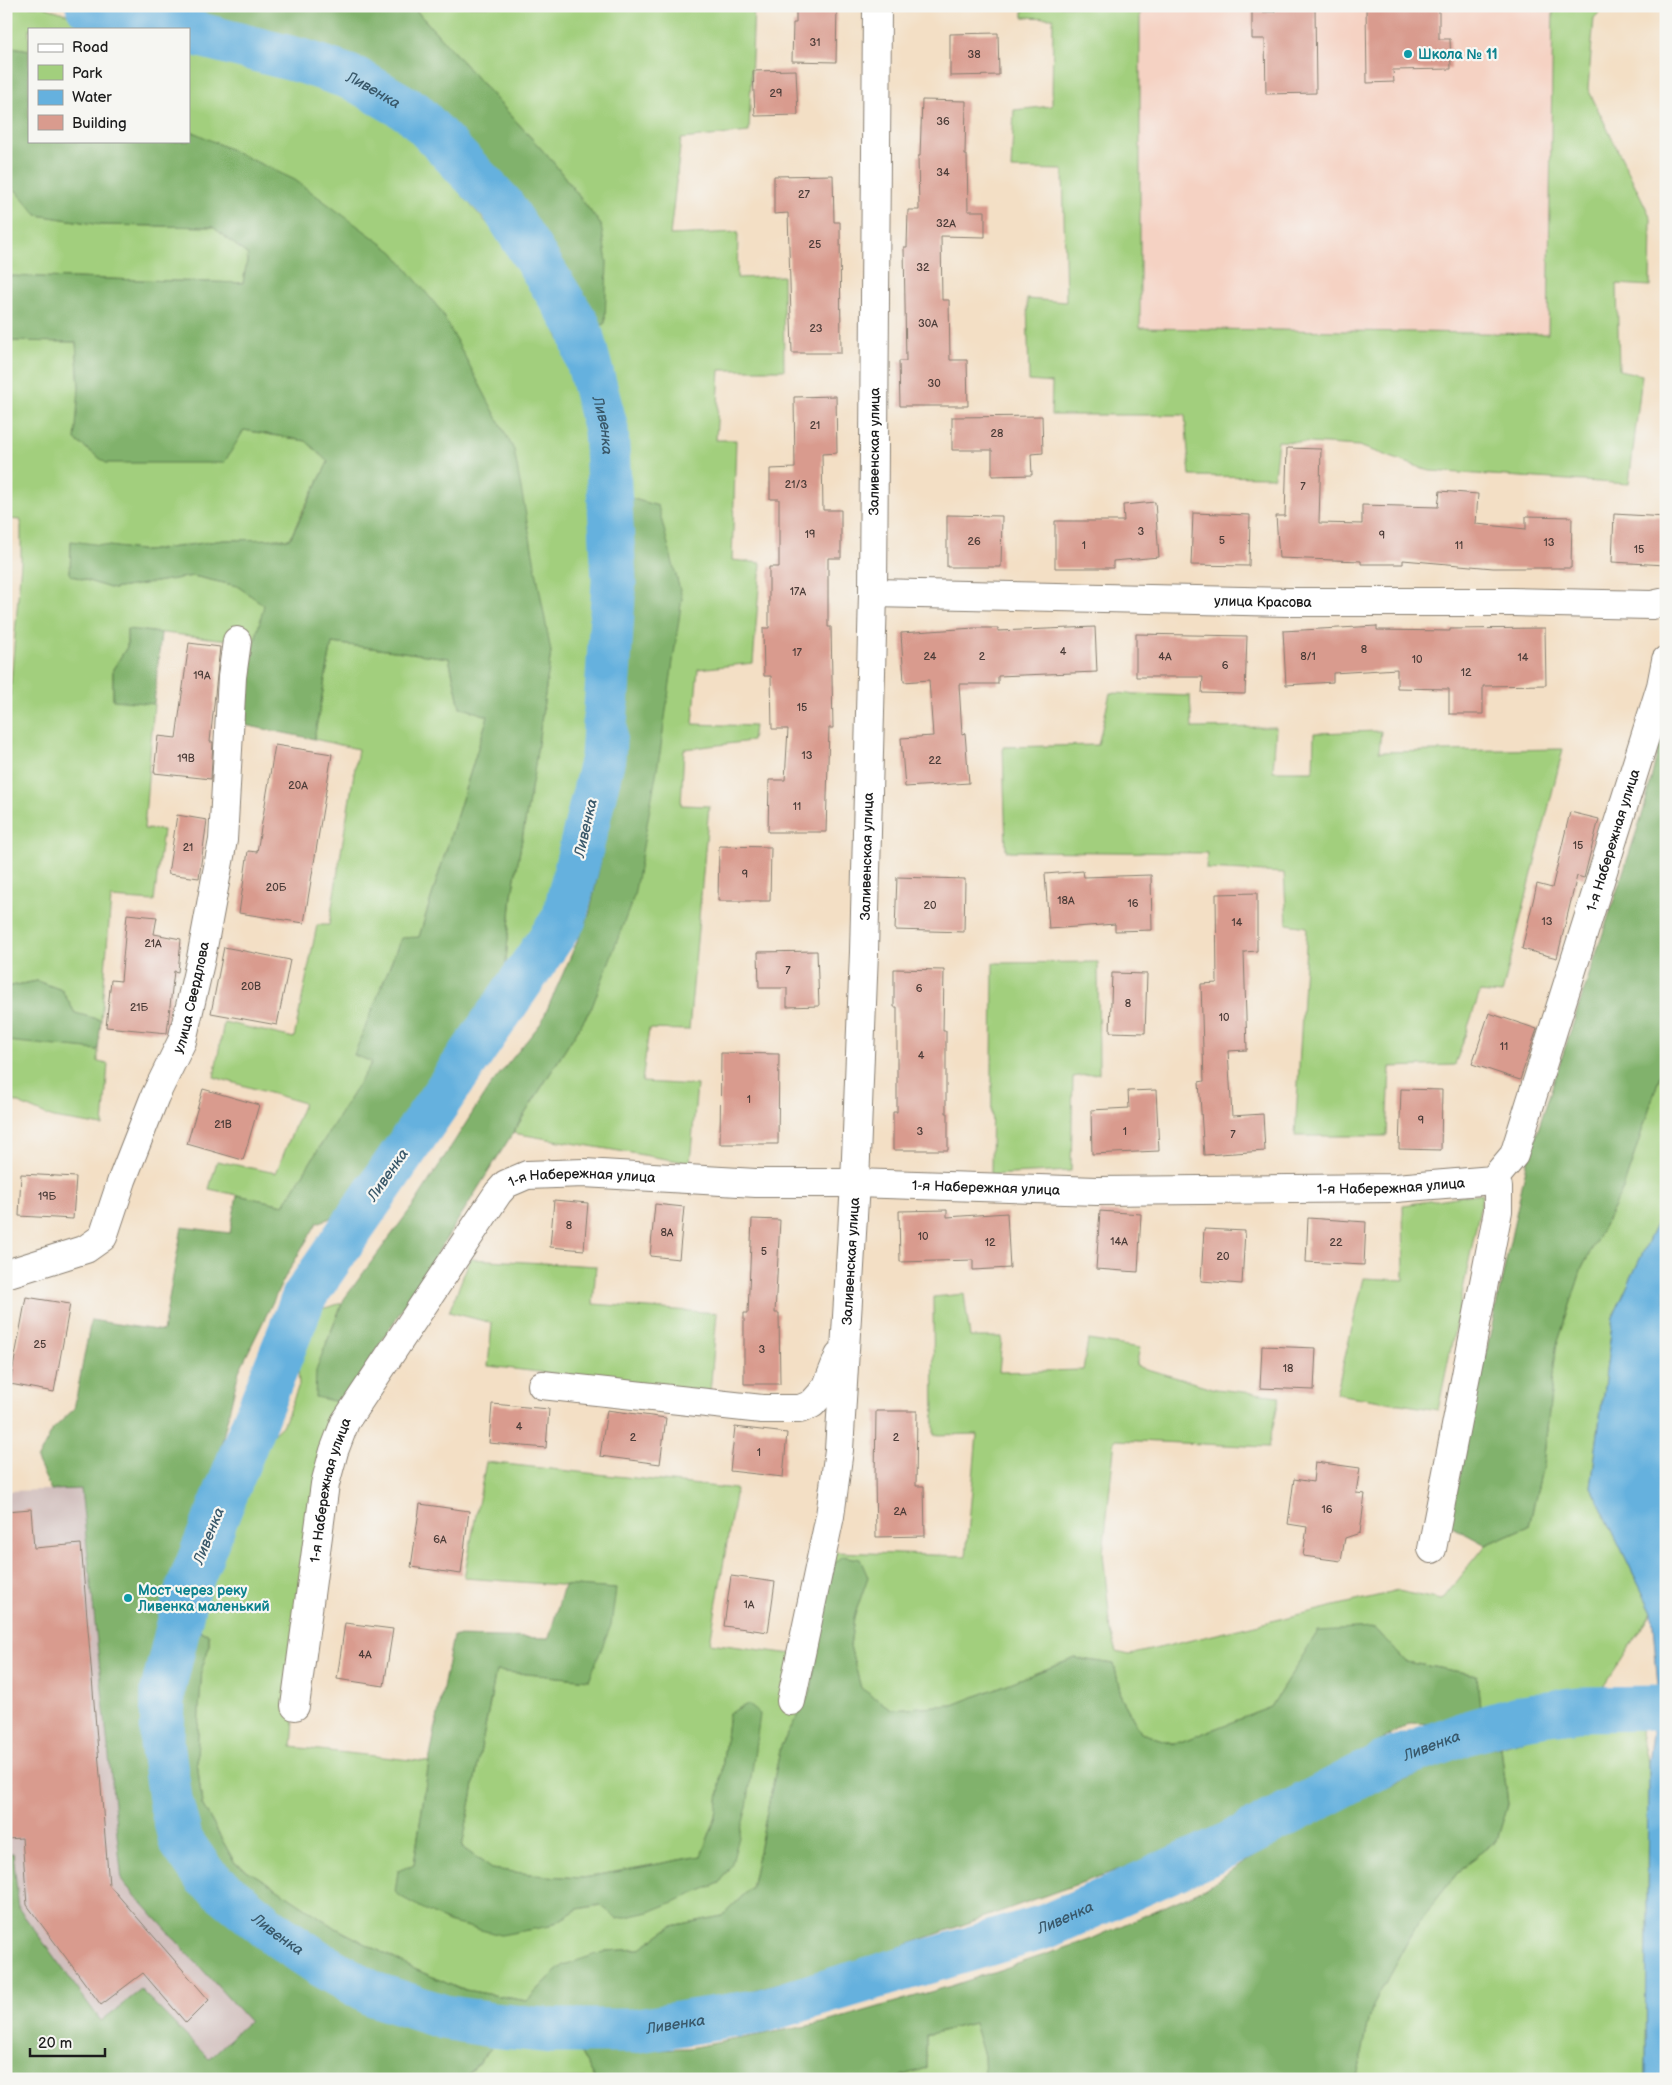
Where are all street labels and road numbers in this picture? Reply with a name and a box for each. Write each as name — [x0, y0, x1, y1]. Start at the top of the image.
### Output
street label: Заливенская улица — [865, 387, 883, 516]
street label: улица Красова — [1214, 592, 1312, 611]
street label: 1-я Набережная улица — [1582, 766, 1643, 913]
street label: Заливенская улица — [856, 791, 877, 921]
street label: улица Свердлова — [169, 939, 213, 1056]
street label: 1-я Набережная улица — [506, 1164, 657, 1191]
street label: 1-я Набережная улица — [1317, 1174, 1466, 1197]
street label: 1-я Набережная улица — [912, 1176, 1061, 1198]
street label: Заливенская улица — [838, 1196, 863, 1325]
street label: 1-я Набережная улица — [306, 1415, 355, 1564]

